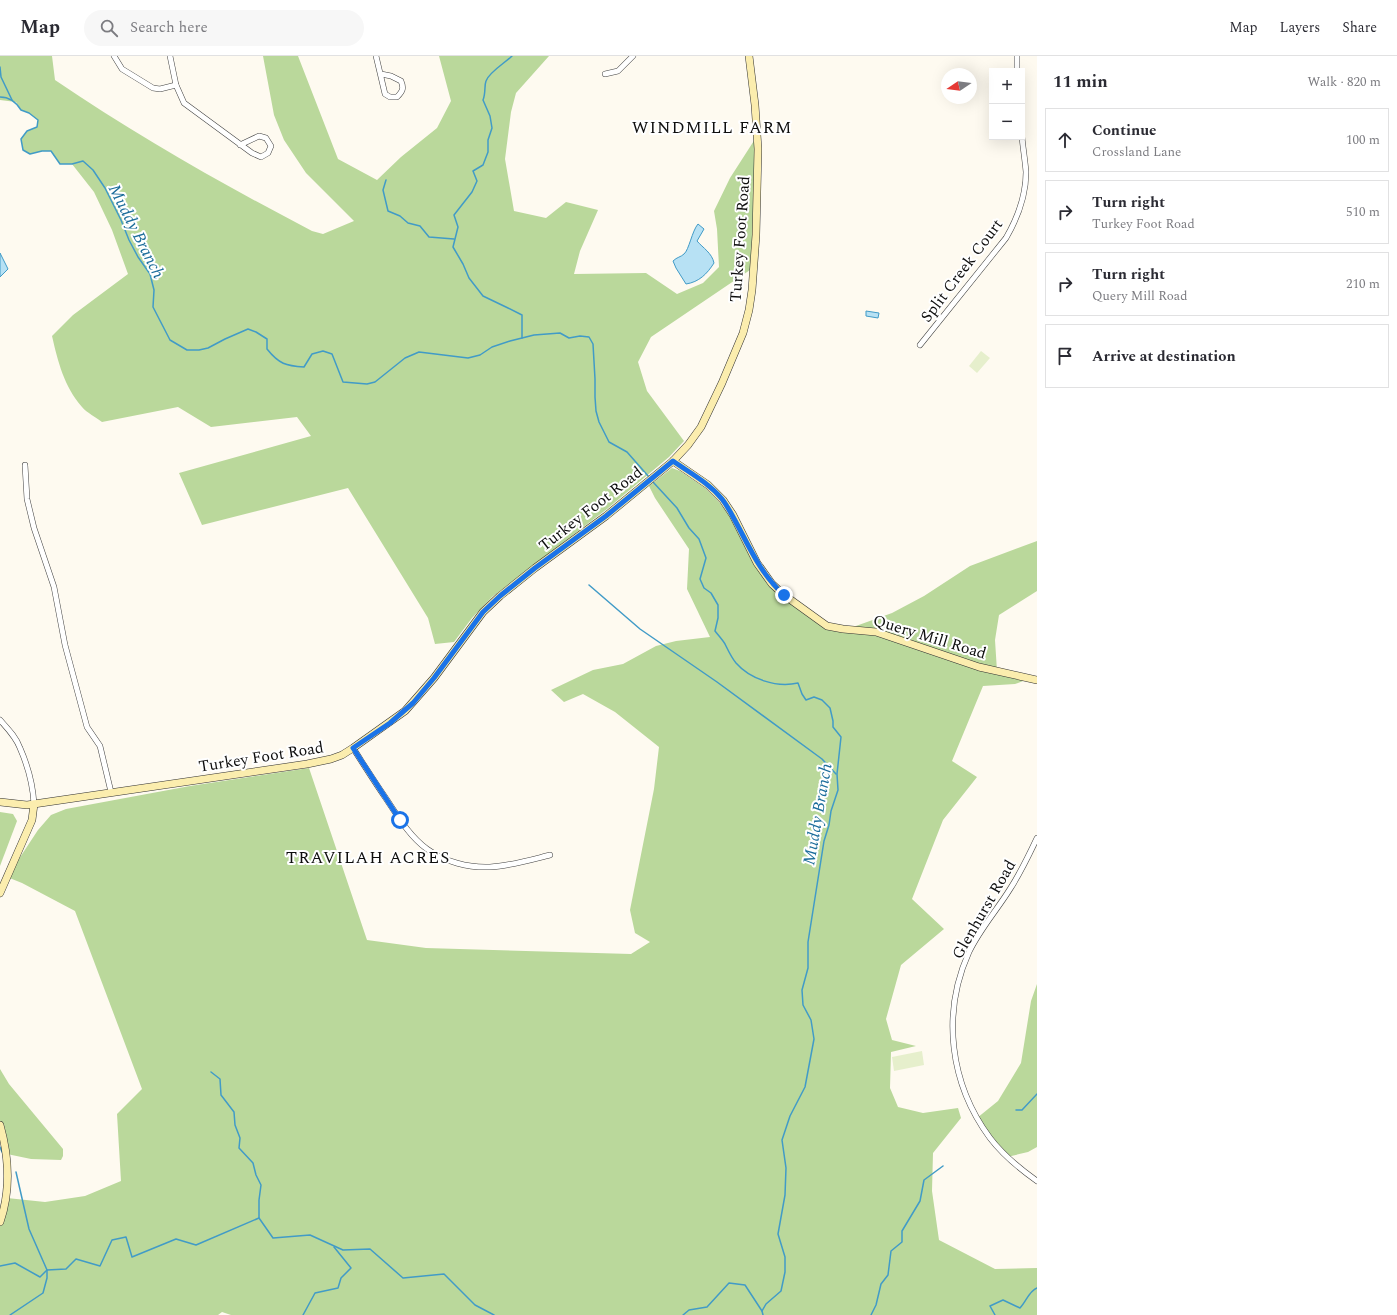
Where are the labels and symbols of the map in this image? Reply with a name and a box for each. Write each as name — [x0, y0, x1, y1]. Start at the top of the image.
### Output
north arrow — [941, 68, 977, 104]
district label: WINDMILL FARM — [632, 115, 792, 141]
street label: Turkey Foot Road — [724, 175, 756, 303]
water label: Muddy Branch — [101, 180, 171, 283]
street label: Split Creek Court — [915, 213, 1009, 328]
street label: Turkey Foot Road — [533, 460, 648, 557]
route end — [775, 586, 793, 604]
street label: Query Mill Road — [870, 608, 989, 666]
street label: Turkey Foot Road — [197, 735, 326, 779]
water label: Muddy Branch — [796, 761, 840, 867]
route start — [391, 811, 409, 829]
district label: TRAVILAH ACRES — [286, 845, 450, 871]
street label: Glenhurst Road — [946, 855, 1022, 964]

